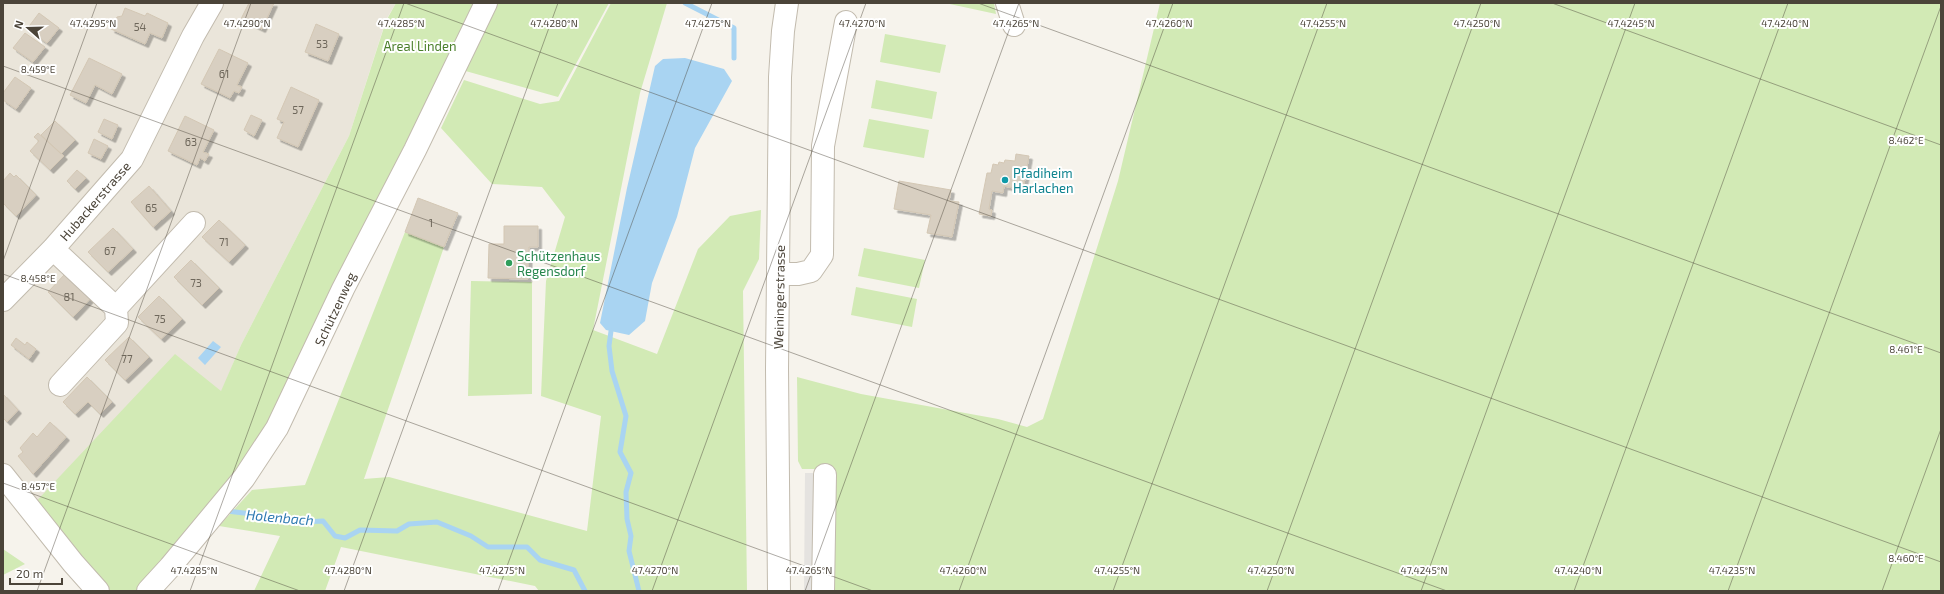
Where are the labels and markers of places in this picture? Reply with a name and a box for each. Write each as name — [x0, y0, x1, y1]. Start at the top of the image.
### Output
place label: Pfadiheim Harlachen — [1013, 165, 1073, 196]
marker: Pfadiheim Harlachen — [1000, 175, 1010, 185]
place label: Schützenhaus Regensdorf — [517, 248, 600, 279]
marker: Schützenhaus Regensdorf — [504, 258, 514, 268]

